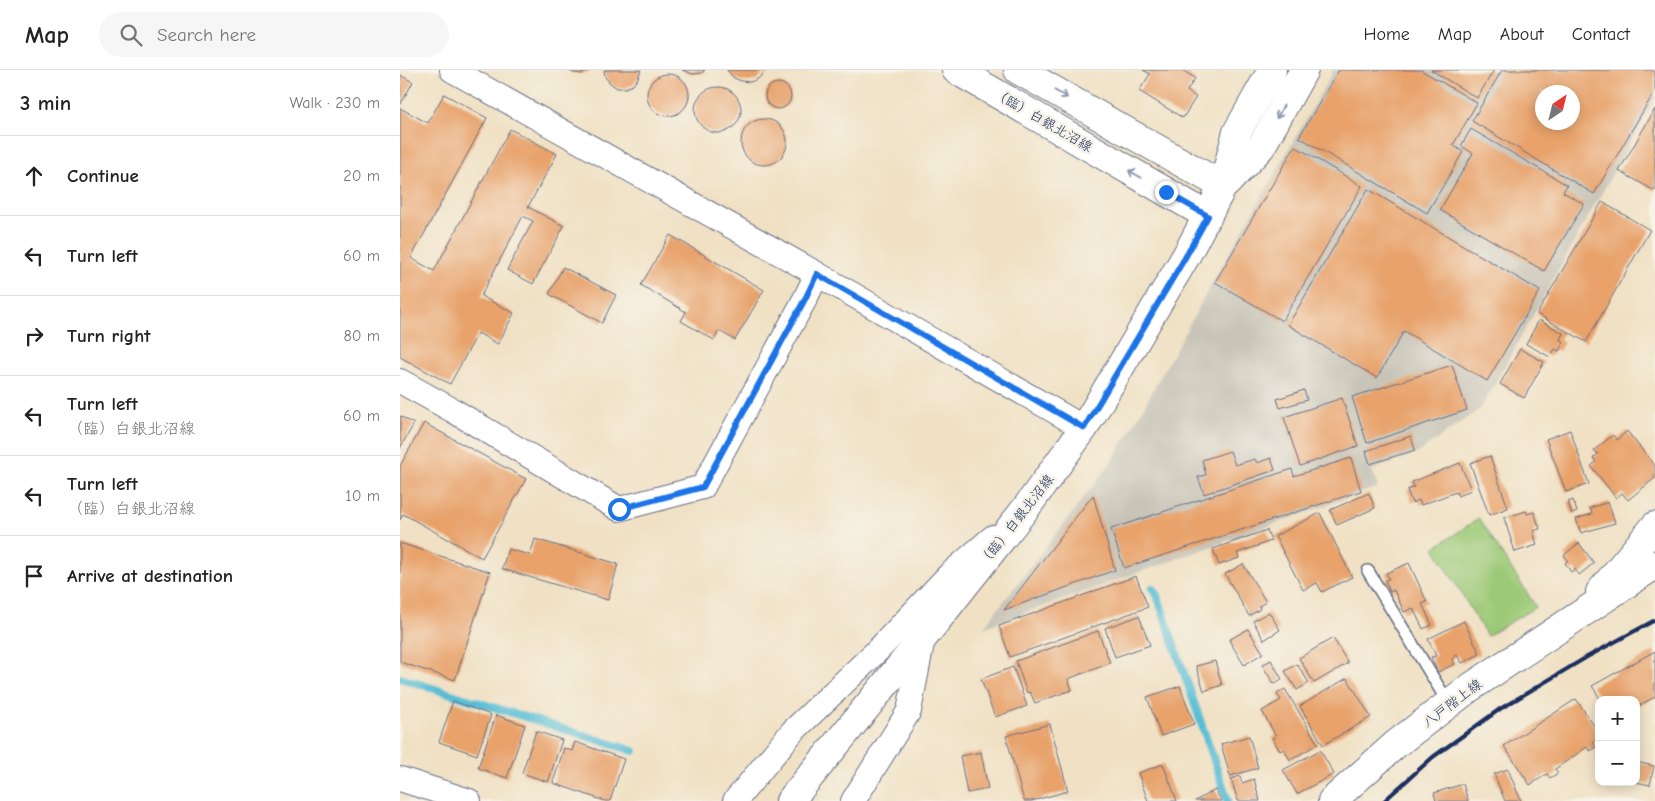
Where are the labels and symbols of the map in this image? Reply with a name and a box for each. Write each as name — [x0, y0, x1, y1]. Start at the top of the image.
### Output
street label: （臨）白銀北沼線 — [990, 85, 1095, 156]
north arrow — [1535, 85, 1580, 130]
one-way arrow — [1053, 89, 1068, 99]
one-way arrow — [1275, 105, 1285, 120]
one-way arrow — [1129, 168, 1143, 178]
route end — [1155, 181, 1178, 204]
street label: （臨）白銀北沼線 — [975, 471, 1058, 570]
route start — [608, 498, 631, 521]
street label: 八戸階上線 — [1419, 676, 1485, 731]

